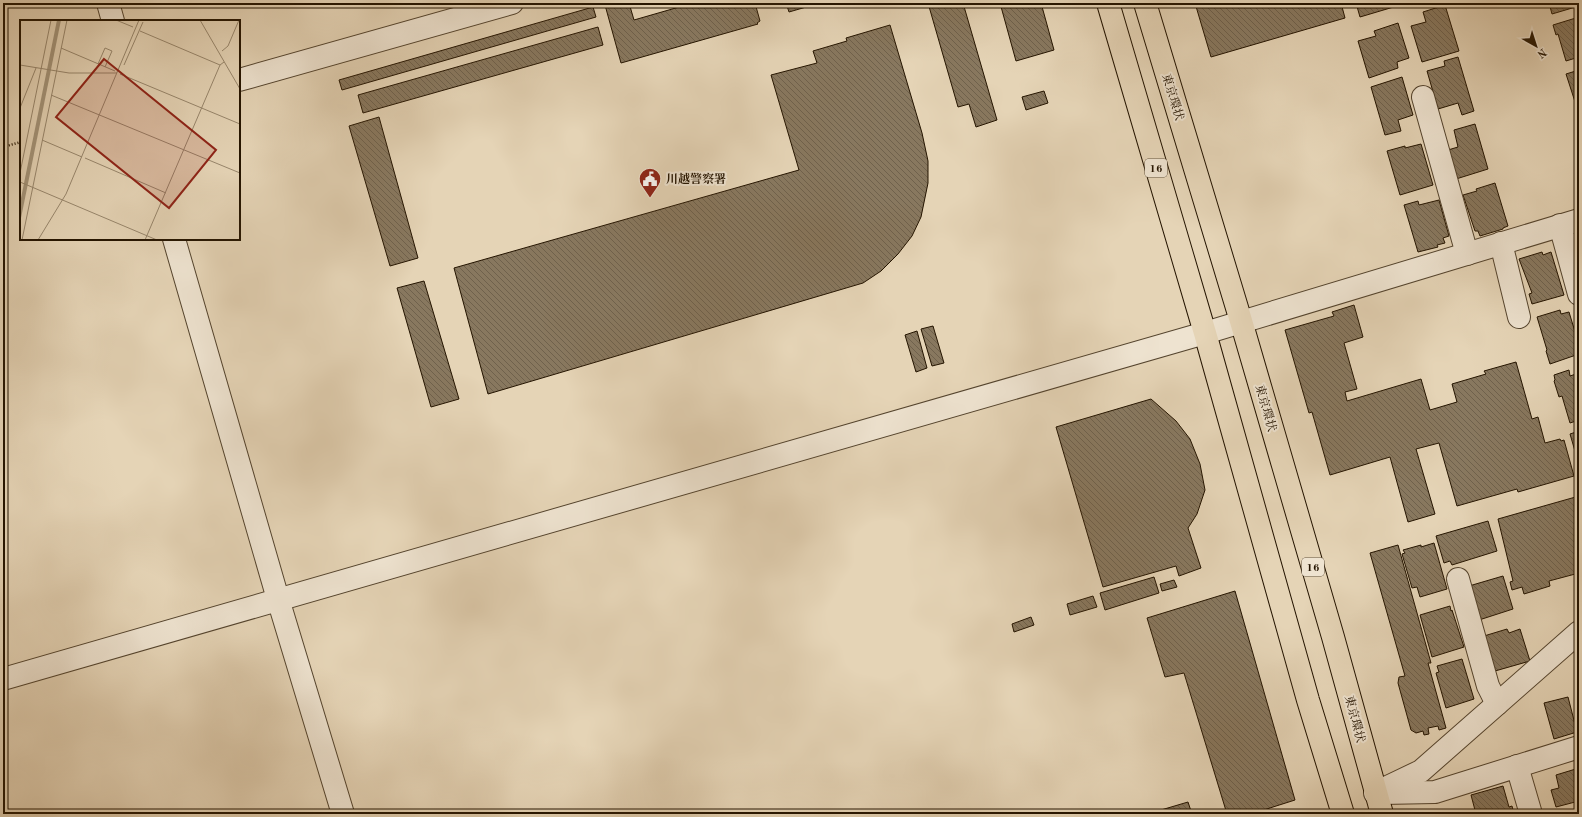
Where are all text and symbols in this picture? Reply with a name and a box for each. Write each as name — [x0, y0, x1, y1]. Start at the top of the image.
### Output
inset map — [20, 20, 240, 240]
north arrow — [1516, 26, 1556, 66]
text: N — [1534, 46, 1548, 60]
street label: 東京環状 — [1159, 72, 1187, 122]
road number: 16 — [1145, 159, 1167, 177]
public building icon: 川越警察署 — [637, 166, 663, 199]
place label: 川越警察署 — [666, 172, 726, 186]
street label: 東京環状 — [1253, 383, 1279, 433]
road number: 16 — [1302, 558, 1324, 576]
street label: 東京環状 — [1342, 694, 1368, 744]

